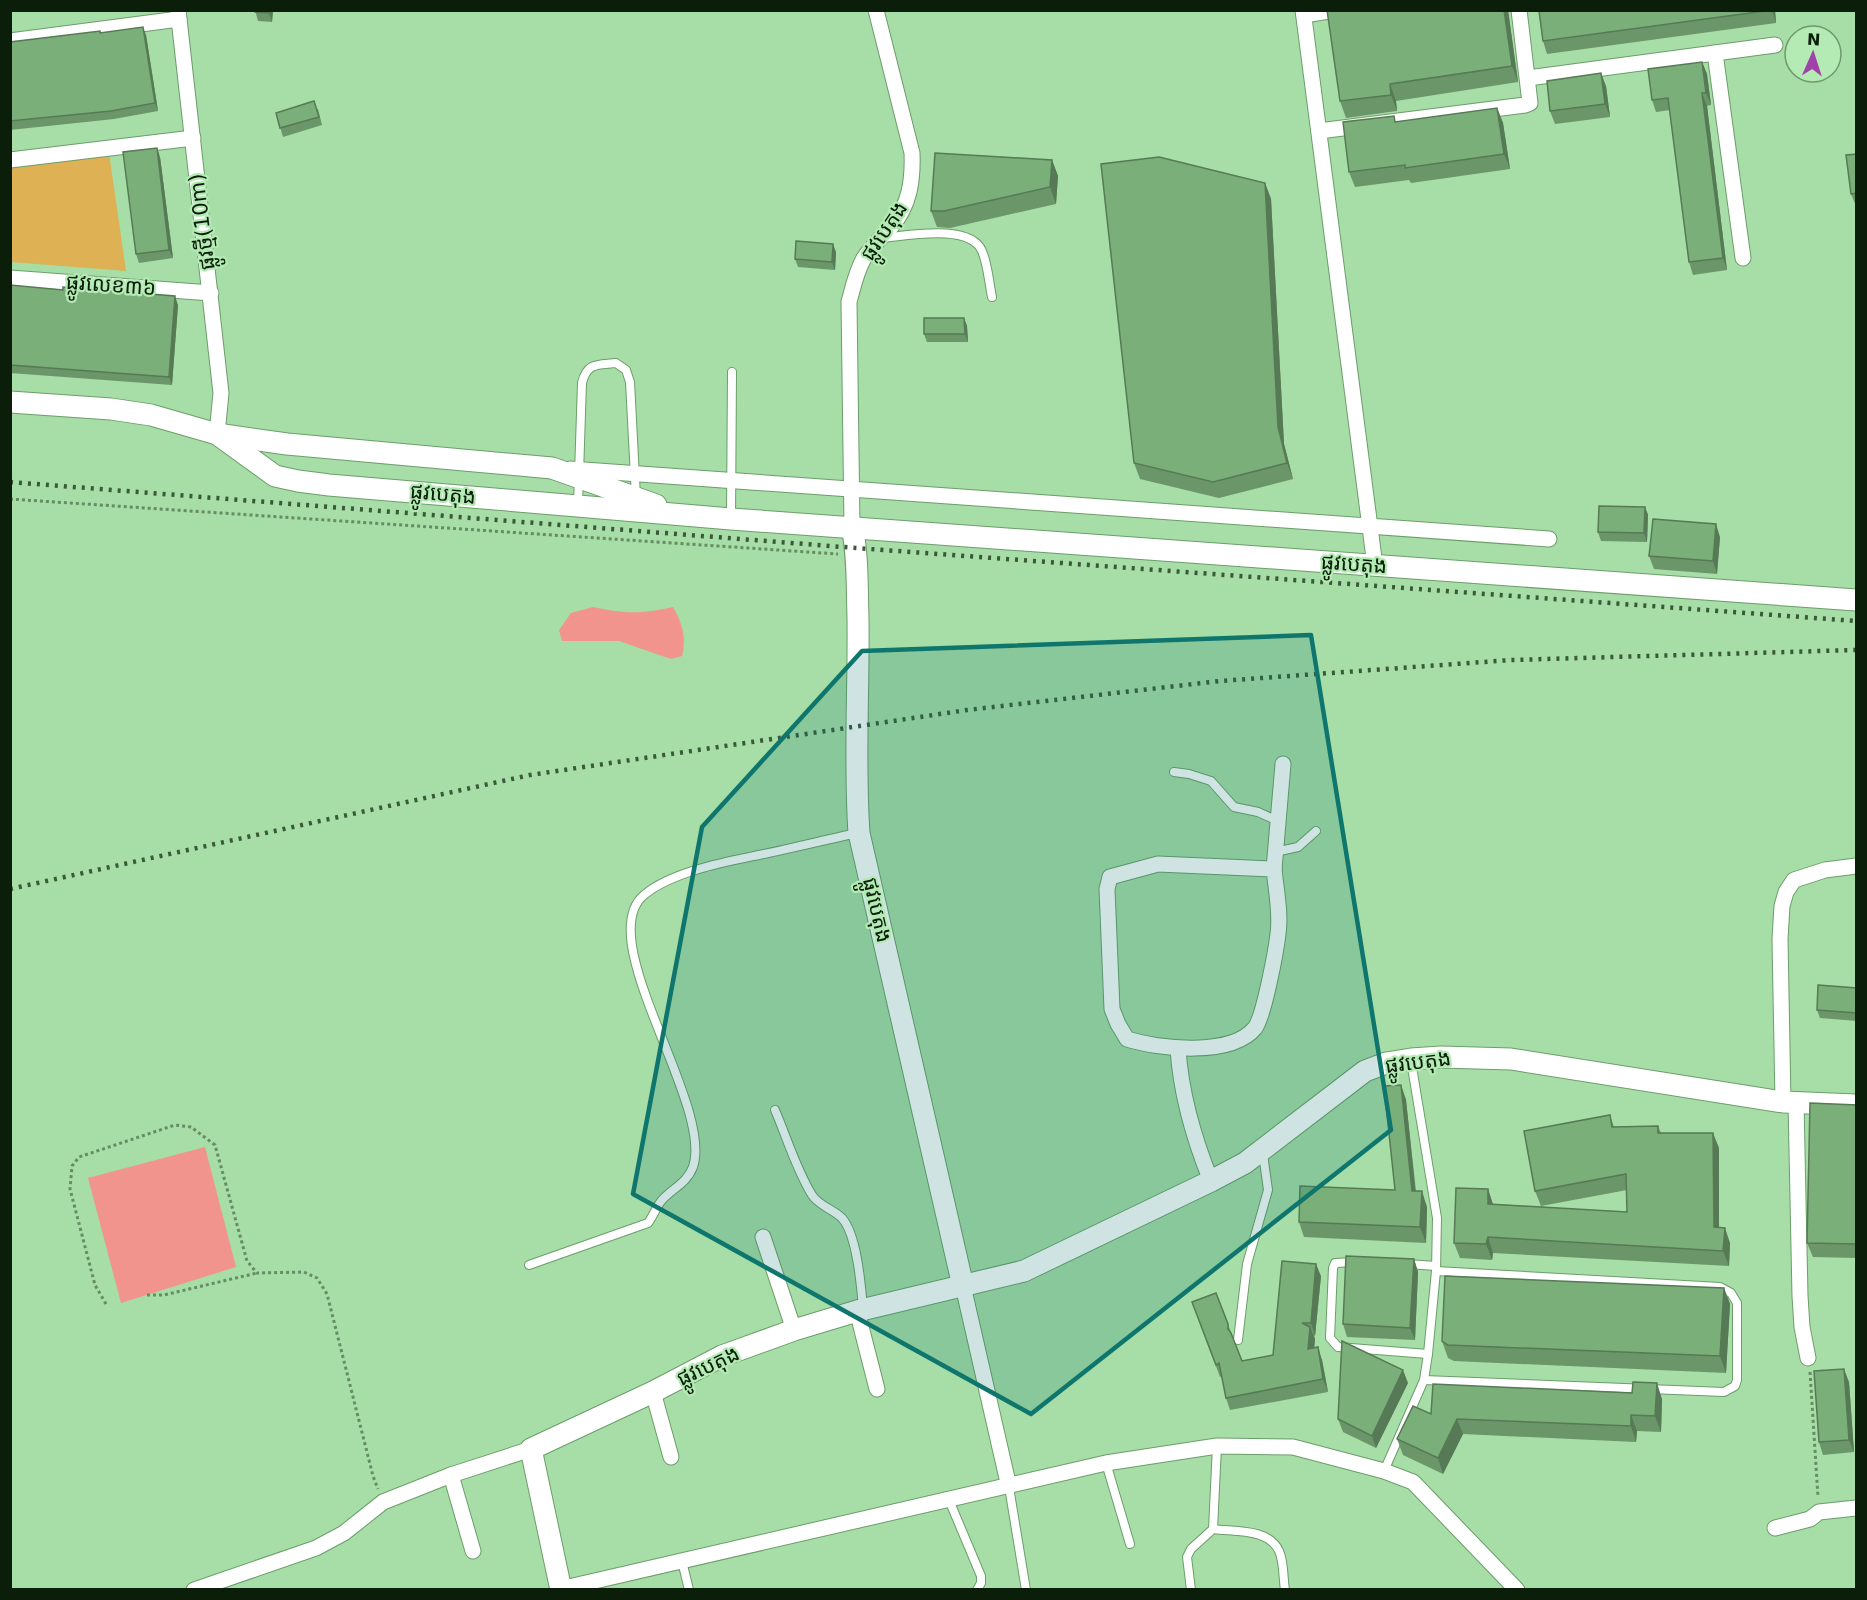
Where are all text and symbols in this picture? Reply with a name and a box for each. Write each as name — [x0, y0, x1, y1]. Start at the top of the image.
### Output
north arrow — [1783, 24, 1843, 84]
text: N — [1807, 30, 1821, 49]
street label: ផ្លូវថ្មី(10m) — [184, 171, 227, 272]
street label: ផ្លូវបេតុង — [856, 197, 918, 269]
street label: ផ្លូវលេខ៣៦ — [65, 270, 157, 307]
street label: ផ្លូវបេតុង — [408, 479, 477, 516]
street label: ផ្លូវបេតុង — [1320, 550, 1388, 585]
street label: ផ្លូវបេតុង — [851, 875, 896, 947]
street label: ផ្លូវបេតុង — [1384, 1046, 1453, 1085]
street label: ផ្លូវបេតុង — [673, 1341, 746, 1397]

